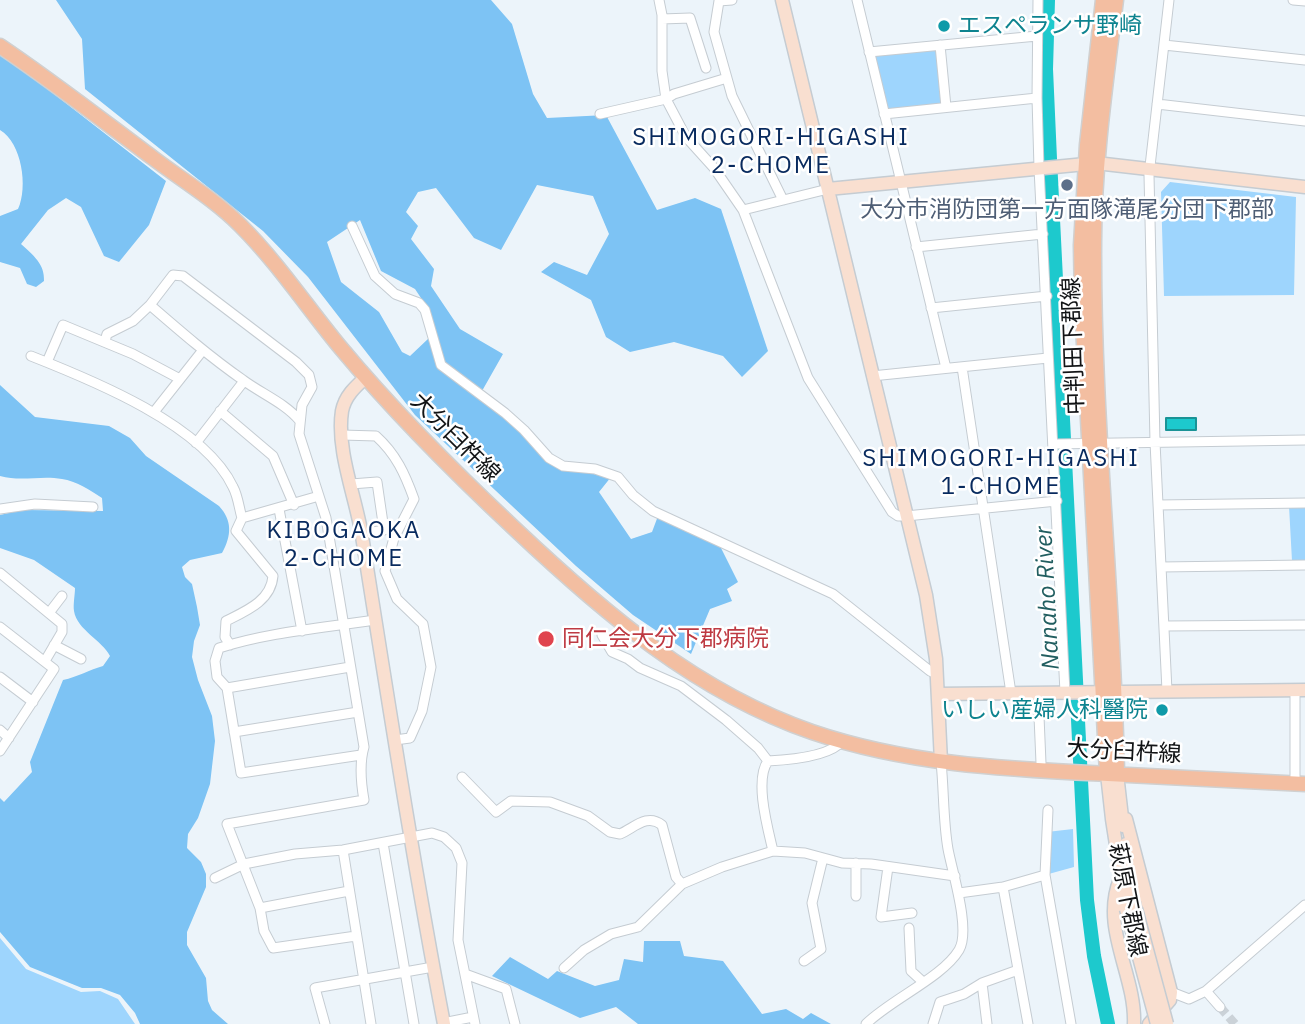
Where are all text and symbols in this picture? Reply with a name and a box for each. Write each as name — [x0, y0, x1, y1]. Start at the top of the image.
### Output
place label: エスペランサ野崎 — [958, 12, 1142, 40]
marker: エスペランサ野崎 — [936, 18, 952, 34]
district label: SHIMOGORI-HIGASHI 2-CHOME — [634, 124, 908, 180]
marker: 大分市消防団第一方面隊滝尾分団下郡部 — [1059, 177, 1075, 193]
place label: 大分市消防団第一方面隊滝尾分団下郡部 — [860, 196, 1274, 224]
street label: 中判田下郡線 — [1058, 277, 1090, 415]
street label: 大分臼杵線 — [405, 388, 505, 488]
district label: SHIMOGORI-HIGASHI 1-CHOME — [864, 445, 1138, 501]
district label: KIBOGAOKA 2-CHOME — [268, 517, 420, 573]
water label: Nanaho River — [1030, 525, 1066, 671]
place label: 同仁会大分下郡病院 — [562, 625, 769, 653]
marker: 同仁会大分下郡病院 — [536, 629, 556, 649]
place label: いしい産婦人科醫院 — [941, 696, 1148, 724]
marker: いしい産婦人科醫院 — [1154, 702, 1170, 718]
street label: 大分臼杵線 — [1066, 735, 1182, 769]
street label: 萩原下郡線 — [1102, 841, 1152, 959]

